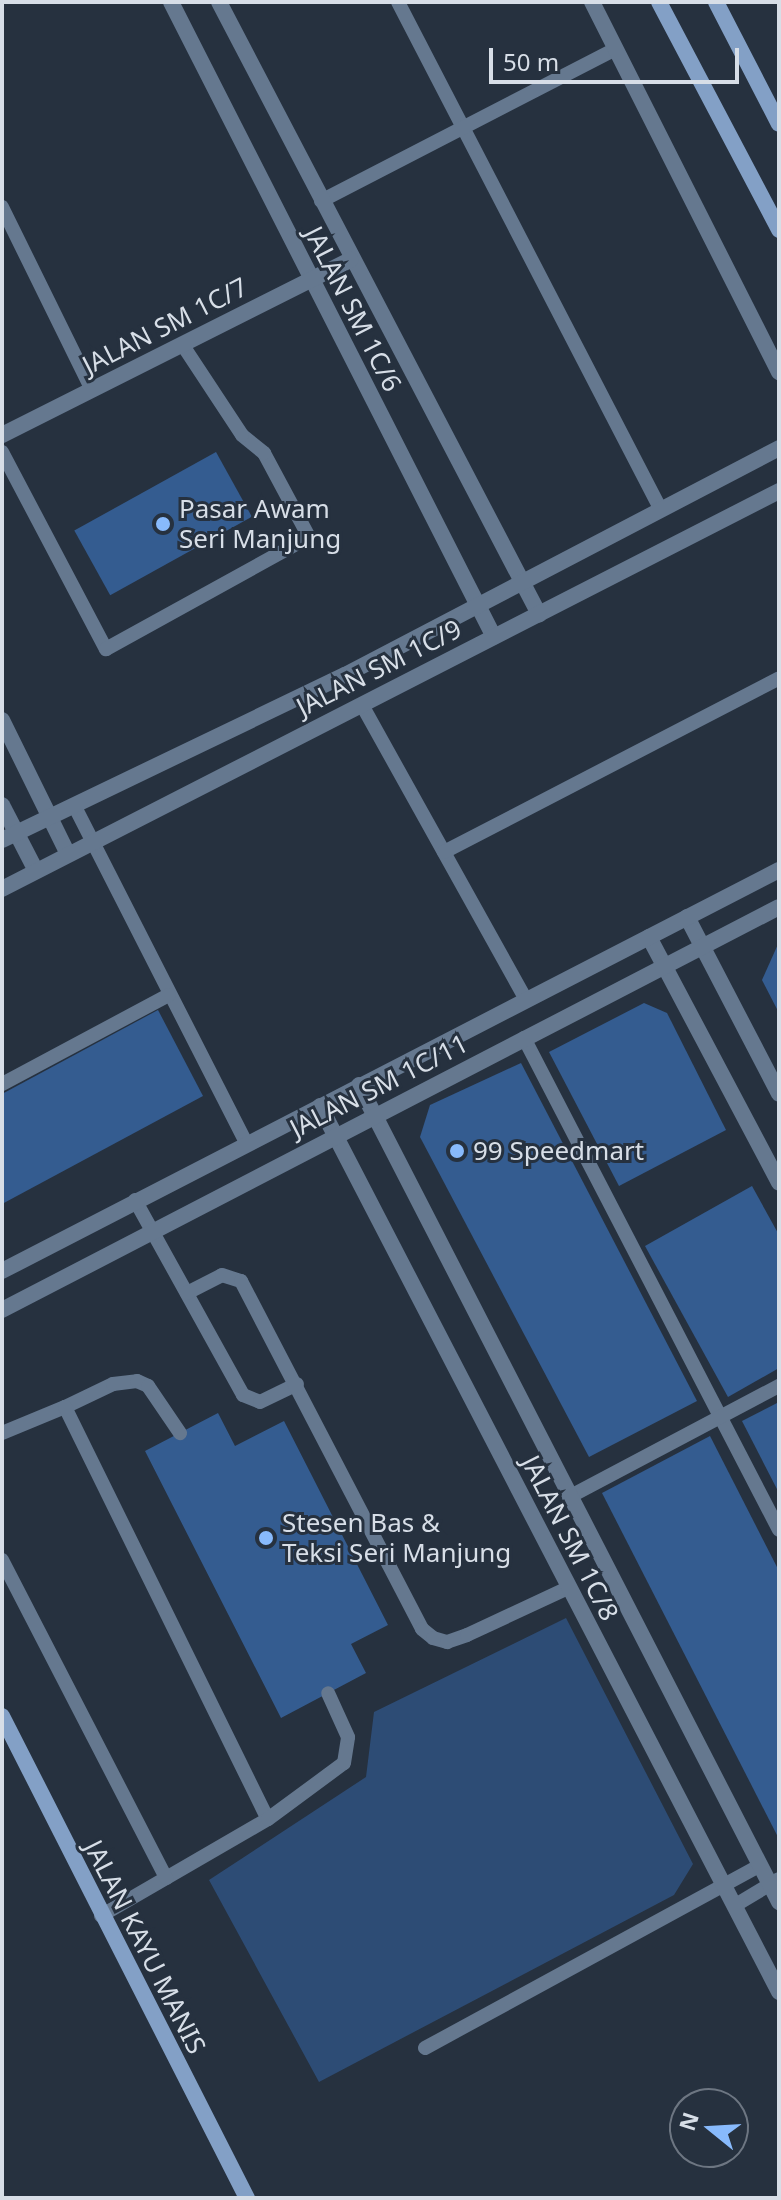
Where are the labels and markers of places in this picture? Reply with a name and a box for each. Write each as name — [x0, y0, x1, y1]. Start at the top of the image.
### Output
place label: Pasar Awam Seri Manjung — [179, 493, 341, 554]
marker: Pasar Awam Seri Manjung — [154, 515, 172, 533]
place label: 99 Speedmart — [473, 1135, 644, 1167]
marker: 99 Speedmart — [448, 1142, 466, 1160]
place label: Stesen Bas & Teksi Seri Manjung — [282, 1507, 511, 1568]
marker: Stesen Bas & Teksi Seri Manjung — [257, 1529, 275, 1547]

